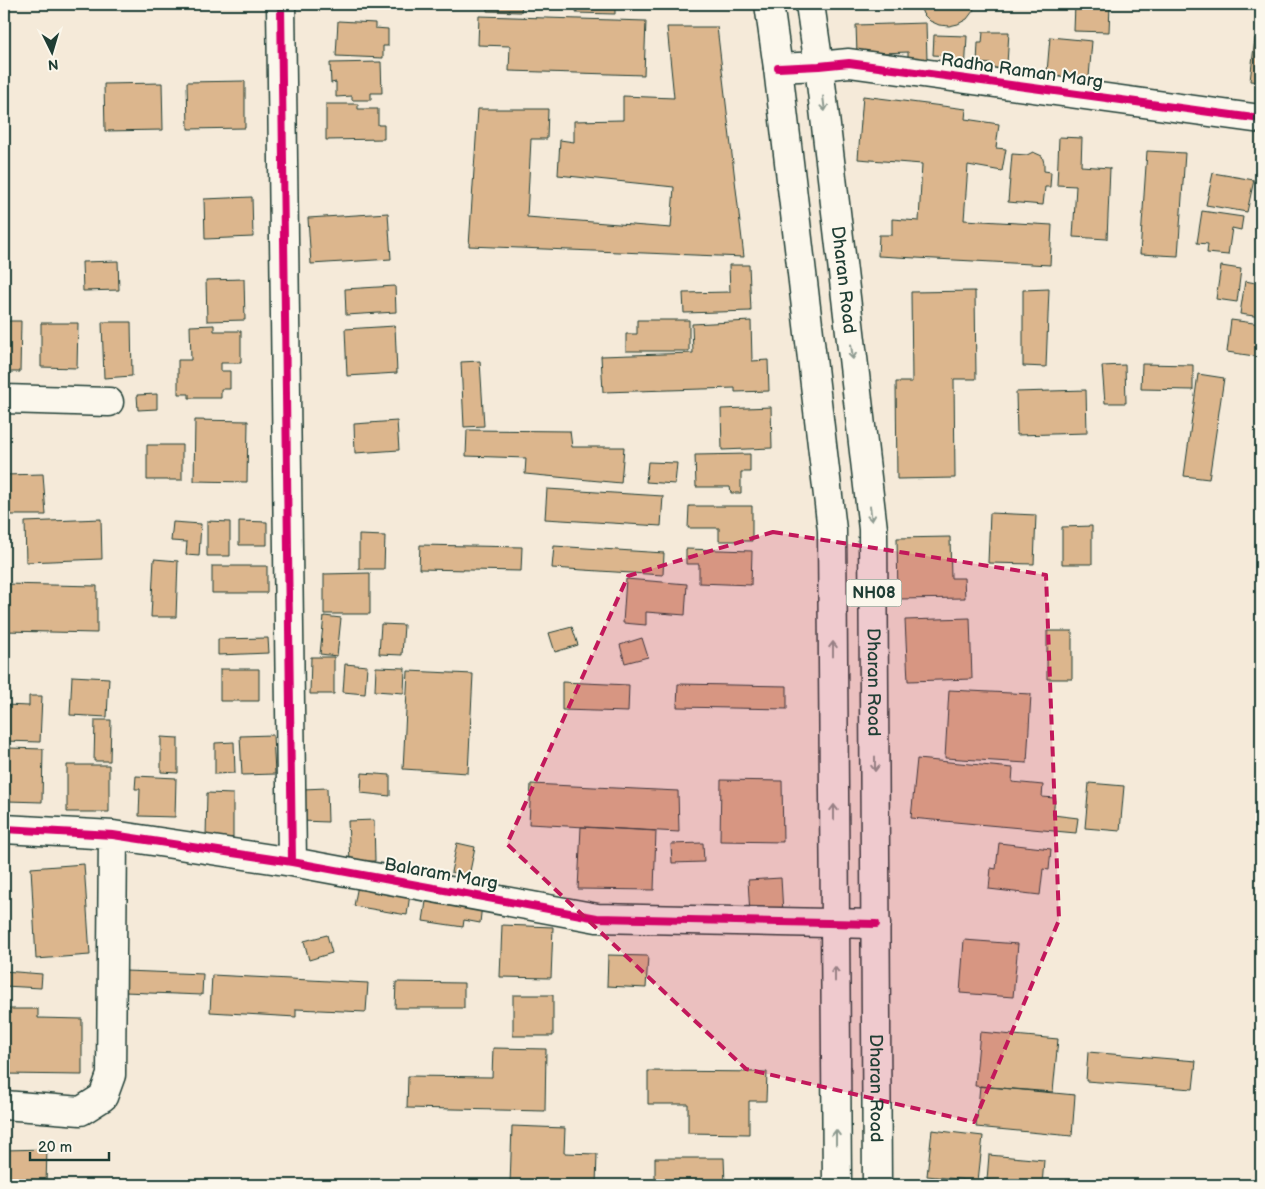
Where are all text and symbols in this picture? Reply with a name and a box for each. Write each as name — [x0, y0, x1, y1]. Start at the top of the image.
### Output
north arrow — [28, 28, 78, 78]
street label: Radha Raman Marg — [940, 49, 1104, 93]
text: N — [47, 56, 59, 73]
one-way arrow — [819, 96, 829, 112]
street label: Dharan Road — [827, 225, 861, 335]
one-way arrow — [847, 344, 857, 360]
one-way arrow — [866, 505, 876, 521]
road number: NH08 — [846, 580, 902, 606]
street label: Dharan Road — [863, 628, 885, 736]
one-way arrow — [828, 641, 838, 658]
one-way arrow — [870, 755, 880, 771]
one-way arrow — [829, 804, 839, 820]
street label: Balaram Marg — [383, 854, 499, 894]
one-way arrow — [830, 966, 840, 982]
street label: Dharan Road — [866, 1034, 887, 1142]
scale bar — [30, 1129, 109, 1161]
one-way arrow — [832, 1129, 841, 1145]
text: 20 m — [38, 1138, 72, 1157]

